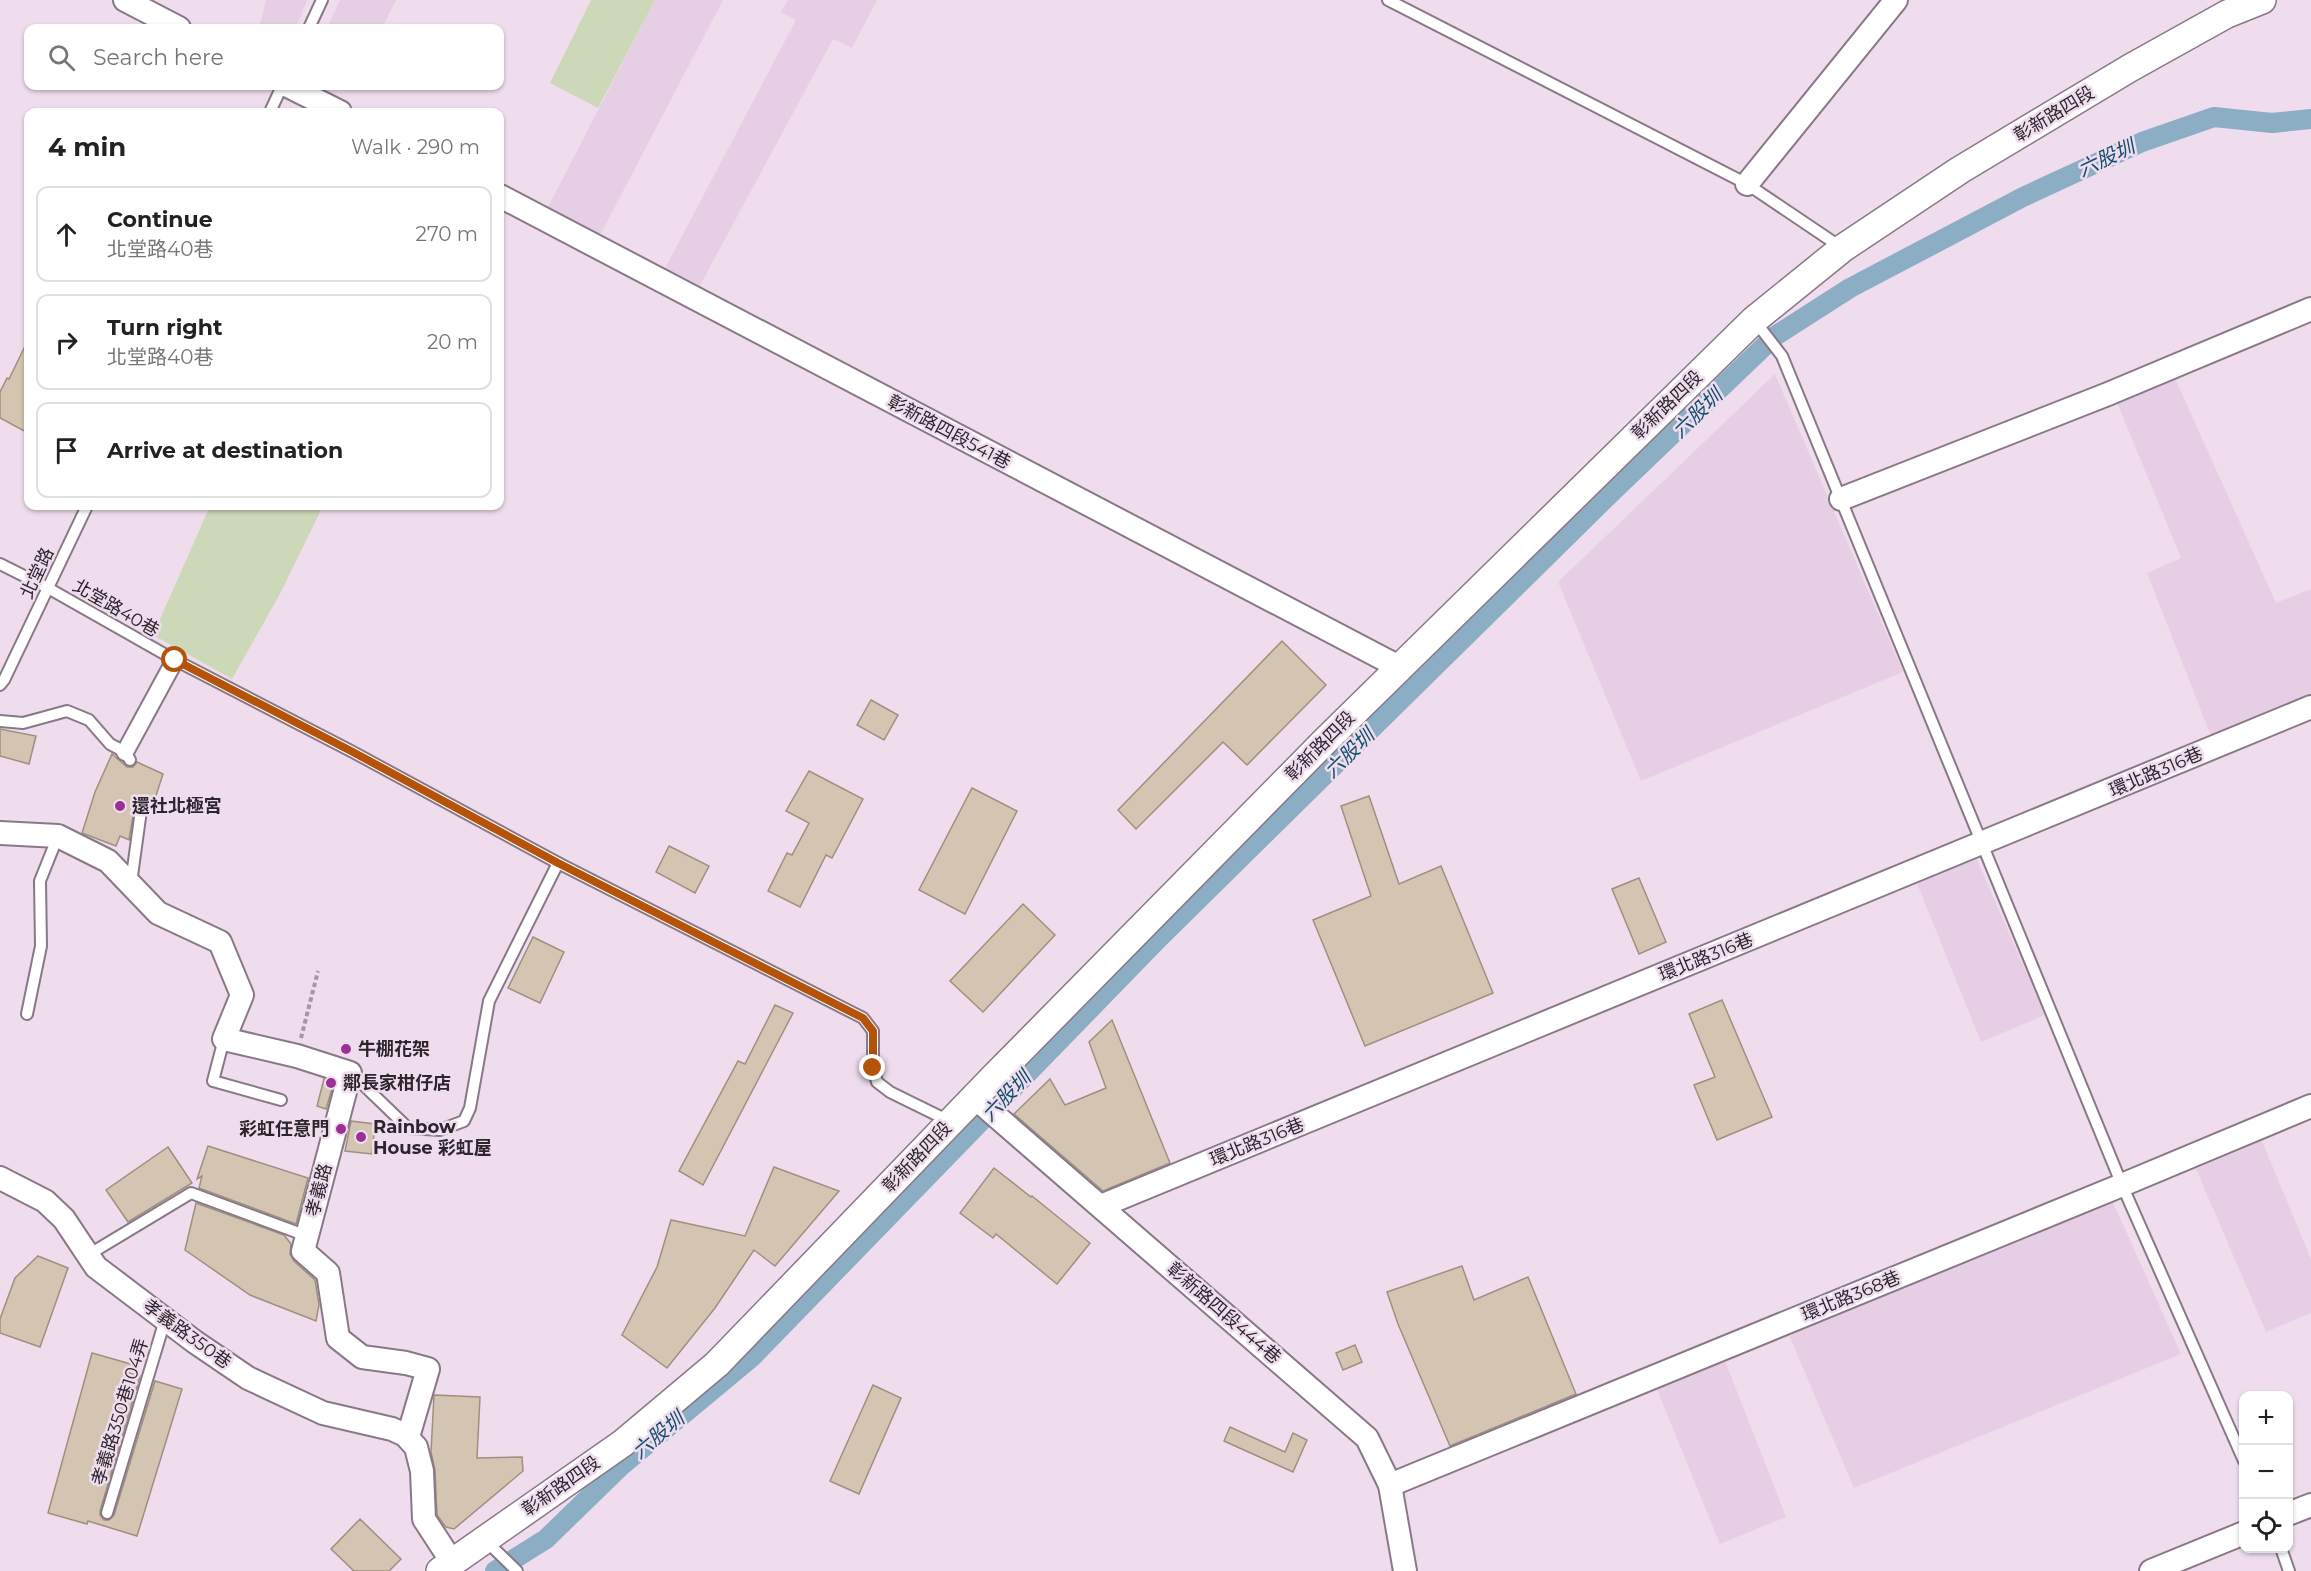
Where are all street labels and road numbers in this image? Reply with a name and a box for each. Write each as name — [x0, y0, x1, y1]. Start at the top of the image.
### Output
street label: 彰新路四段 — [2010, 81, 2098, 147]
street label: 彰新路四段 — [1627, 366, 1707, 444]
street label: 彰新路四段541巷 — [884, 390, 1014, 474]
street label: 北堂路 — [16, 544, 58, 602]
street label: 北堂路40巷 — [69, 575, 163, 641]
street label: 彰新路四段 — [1280, 706, 1360, 786]
street label: 環北路316巷 — [2106, 742, 2206, 802]
street label: 環北路316巷 — [1656, 928, 1756, 986]
street label: 環北路316巷 — [1207, 1113, 1307, 1171]
street label: 彰新路四段 — [878, 1117, 956, 1197]
street label: 孝義路 — [301, 1161, 337, 1219]
street label: 彰新路四段444巷 — [1163, 1258, 1285, 1368]
street label: 環北路368巷 — [1798, 1266, 1904, 1326]
street label: 孝義路350巷 — [138, 1295, 236, 1373]
street label: 孝義路350巷104弄 — [87, 1336, 153, 1488]
street label: 彰新路四段 — [518, 1451, 604, 1521]

